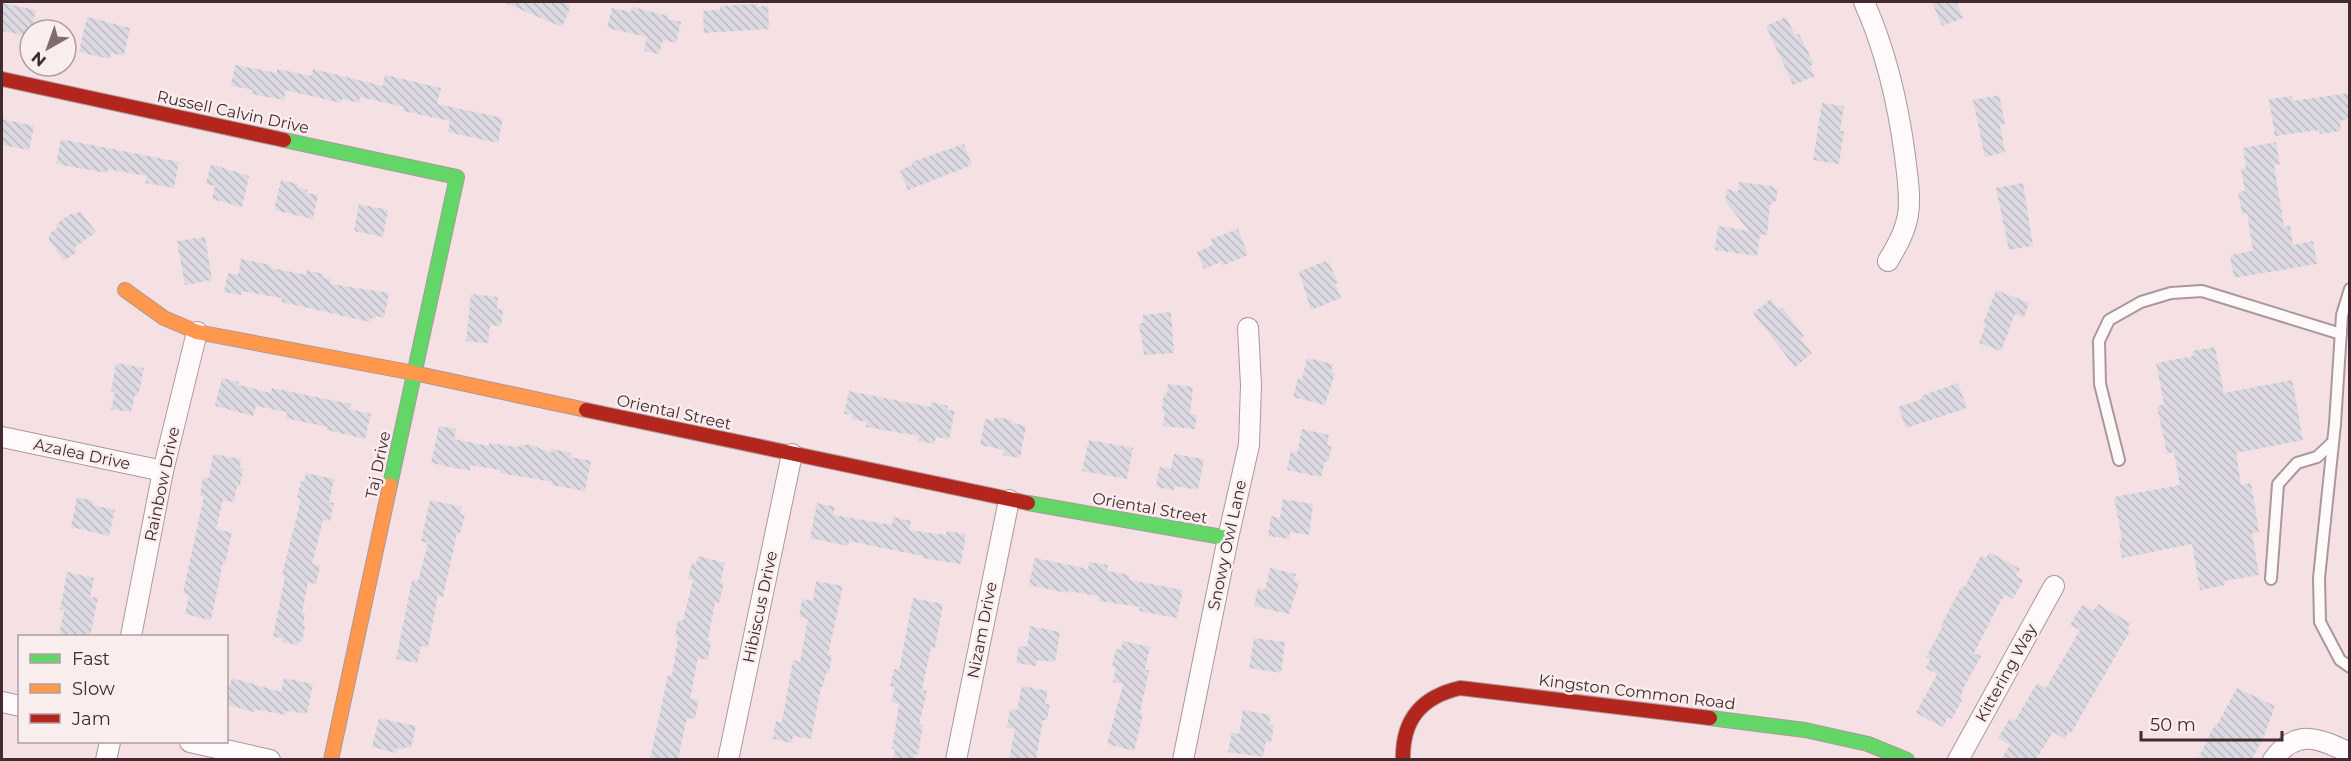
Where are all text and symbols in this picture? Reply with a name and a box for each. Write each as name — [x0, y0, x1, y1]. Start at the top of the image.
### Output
north arrow — [18, 18, 78, 78]
text: N — [28, 48, 50, 71]
street label: Russell Calvin Drive — [155, 87, 311, 137]
street label: Oriental Street — [615, 391, 734, 434]
street label: Rainbow Drive — [141, 425, 183, 543]
street label: Taj Drive — [362, 429, 394, 501]
street label: Azalea Drive — [32, 434, 132, 474]
street label: Snowy Owl Lane — [1204, 478, 1250, 612]
street label: Oriental Street — [1091, 488, 1210, 528]
street label: Hibiscus Drive — [739, 549, 781, 665]
street label: Nizam Drive — [963, 580, 1001, 680]
street label: Kittering Way — [1971, 620, 2041, 725]
legend — [18, 635, 228, 743]
text: Fast — [72, 648, 110, 670]
street label: Kingston Common Road — [1537, 670, 1737, 714]
text: Slow — [72, 678, 115, 700]
scale bar — [2141, 704, 2282, 742]
text: Jam — [71, 708, 111, 730]
text: 50 m — [2150, 714, 2196, 736]

